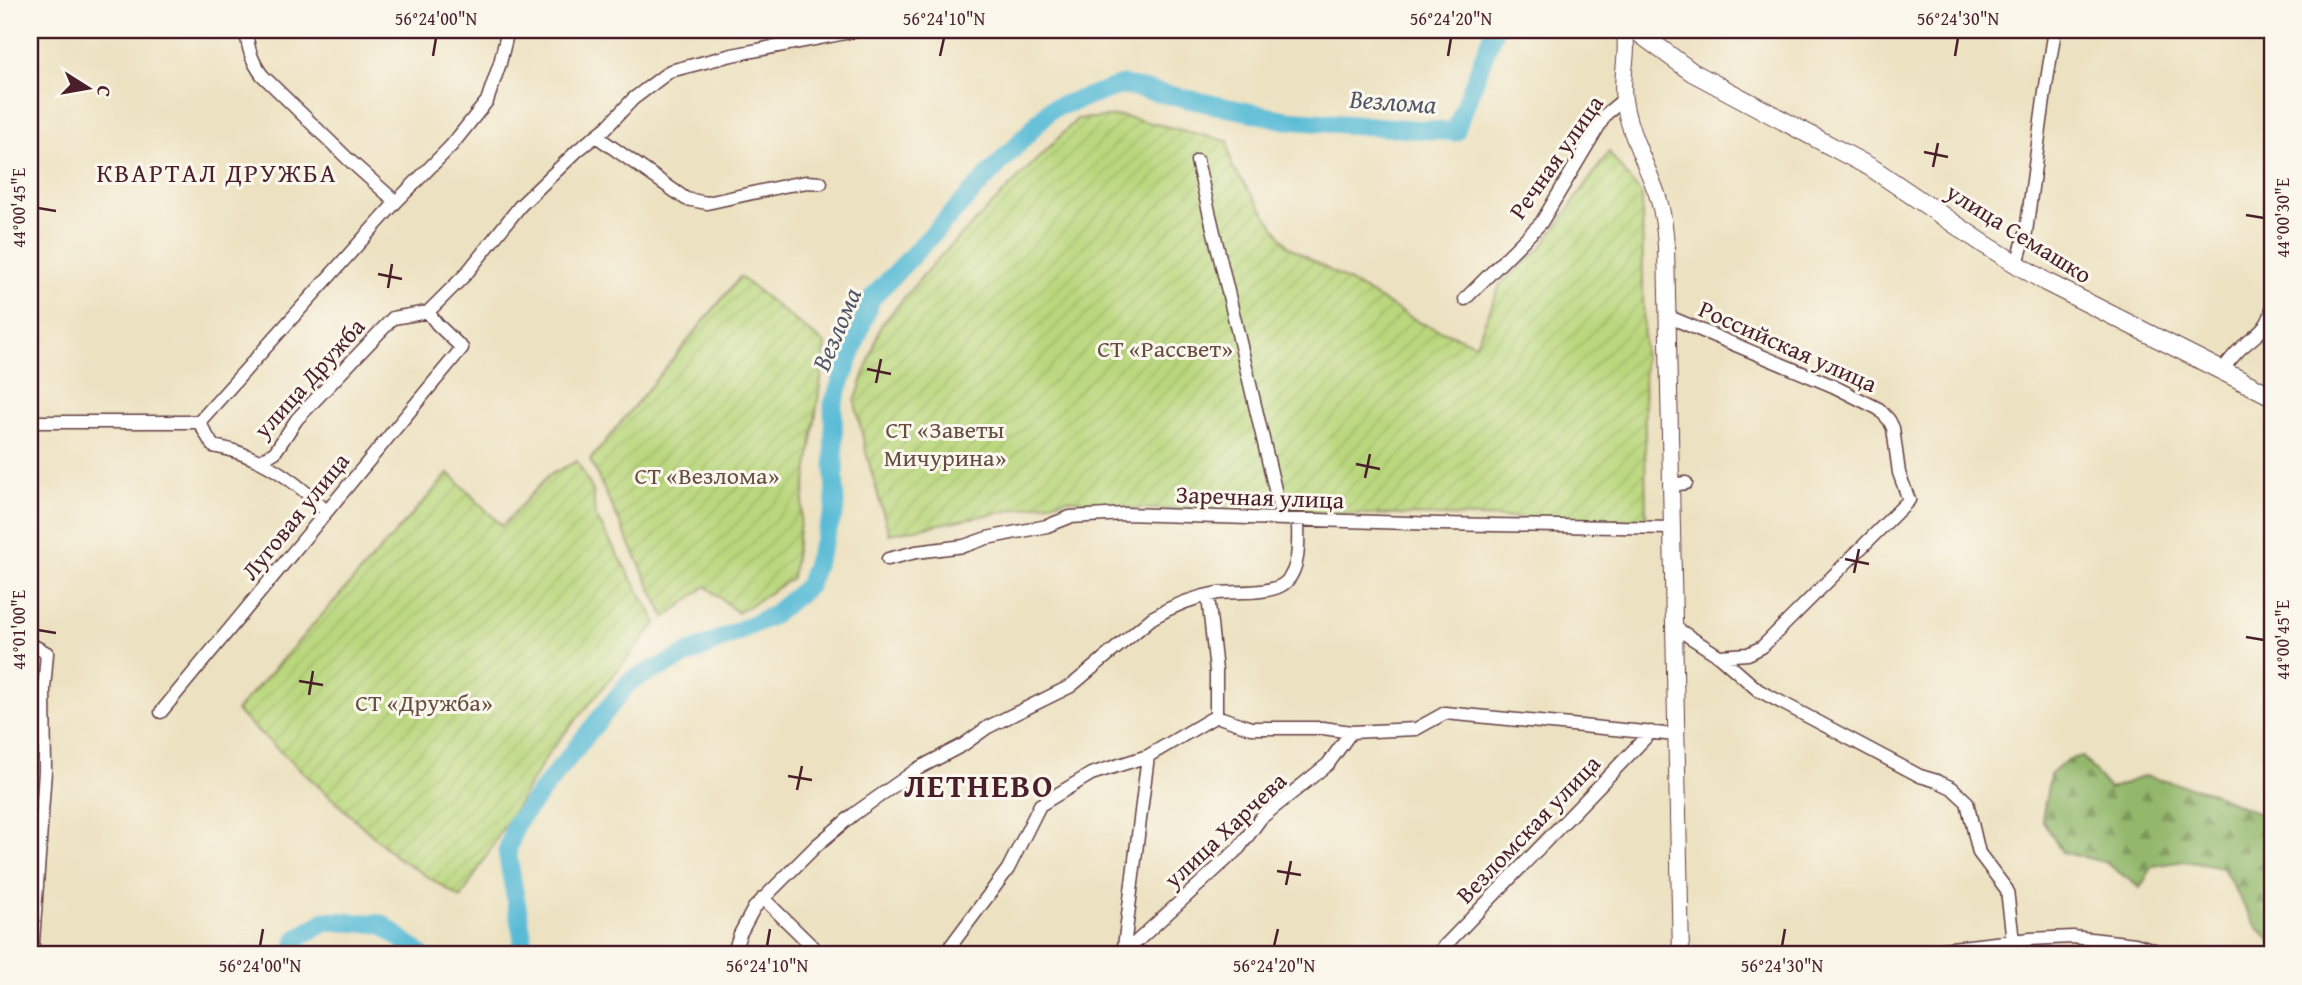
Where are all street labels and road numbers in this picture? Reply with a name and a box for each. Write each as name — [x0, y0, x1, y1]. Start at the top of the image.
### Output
street label: Речная улица — [1500, 87, 1612, 226]
street label: улица Семашко — [1939, 174, 2099, 292]
street label: Российская улица — [1693, 291, 1883, 401]
street label: улица Дружба — [245, 309, 373, 447]
street label: Луговая улица — [233, 444, 358, 587]
street label: Заречная улица — [1175, 477, 1345, 517]
street label: Везломская улица — [1448, 746, 1609, 911]
street label: улица Харчева — [1155, 763, 1295, 897]

